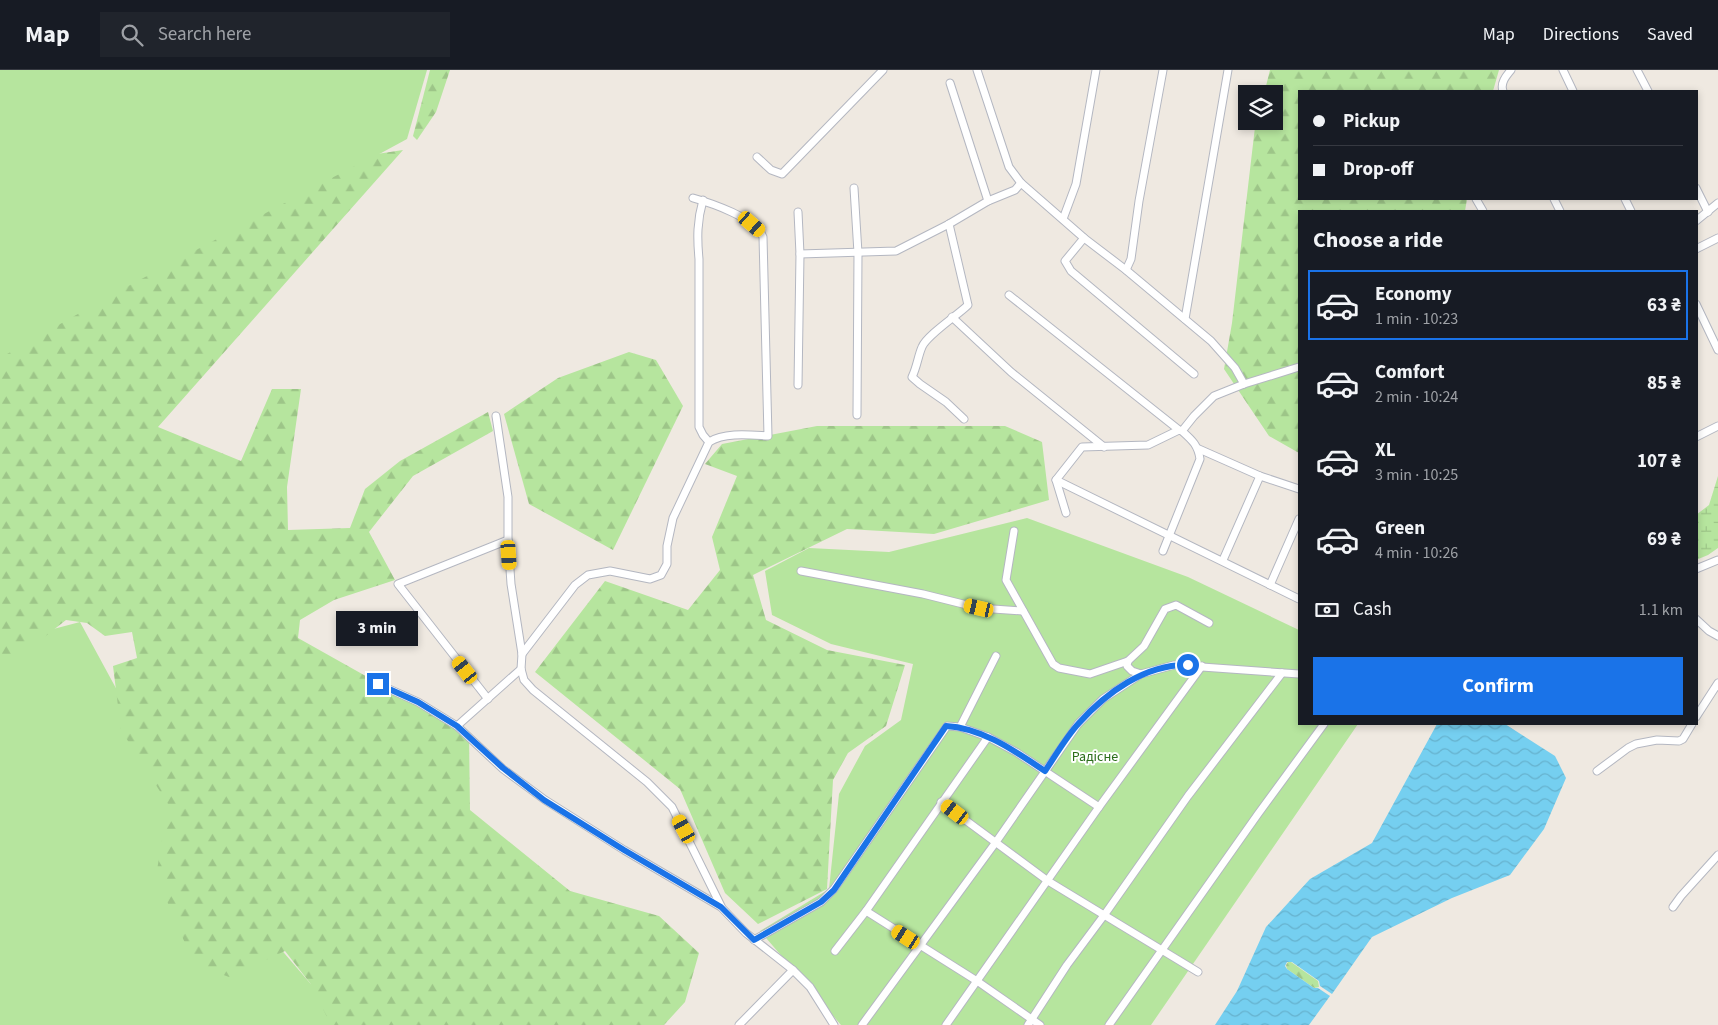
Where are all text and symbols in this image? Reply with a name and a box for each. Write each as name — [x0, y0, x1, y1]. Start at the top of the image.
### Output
search box — [100, 12, 450, 57]
text: Map — [25, 17, 70, 52]
icon: search — [118, 21, 146, 49]
text: Search here — [158, 21, 251, 48]
text: Map — [1483, 22, 1515, 47]
text: Directions — [1543, 22, 1619, 47]
text: Saved — [1647, 22, 1693, 47]
map controls — [1238, 85, 1283, 130]
button: layers — [1238, 85, 1283, 130]
text: Pickup — [1343, 108, 1400, 135]
text: Drop-off — [1343, 156, 1413, 183]
car — [735, 208, 768, 240]
text: Choose a ride — [1313, 224, 1443, 256]
text: Economy — [1375, 281, 1452, 308]
icon: car — [1315, 283, 1360, 328]
text: 63 ₴ — [1647, 292, 1681, 319]
text: 1 min · 10:23 — [1375, 308, 1458, 330]
text: Comfort — [1375, 359, 1445, 386]
icon: car — [1315, 361, 1360, 406]
text: 85 ₴ — [1647, 370, 1681, 397]
text: 2 min · 10:24 — [1375, 386, 1458, 408]
text: XL — [1375, 437, 1396, 464]
icon: car — [1315, 439, 1360, 484]
text: 107 ₴ — [1637, 448, 1681, 475]
text: 3 min · 10:25 — [1375, 464, 1458, 486]
text: Green — [1375, 515, 1425, 542]
icon: car — [1315, 517, 1360, 562]
text: 69 ₴ — [1647, 526, 1681, 553]
car — [500, 540, 517, 570]
text: 4 min · 10:26 — [1375, 542, 1458, 564]
icon: cash — [1313, 596, 1341, 624]
text: Cash — [1353, 596, 1392, 623]
car — [962, 597, 995, 619]
text: 1.1 km — [1639, 599, 1683, 621]
callout: 3 min — [337, 612, 419, 646]
text: 3 min — [358, 617, 396, 639]
car — [449, 654, 480, 686]
route start — [1177, 654, 1199, 676]
button: Confirm — [1313, 657, 1683, 715]
route end — [367, 673, 389, 695]
park label: Радісне — [1072, 747, 1118, 767]
car — [938, 797, 971, 827]
car — [670, 812, 697, 846]
car — [889, 923, 922, 951]

